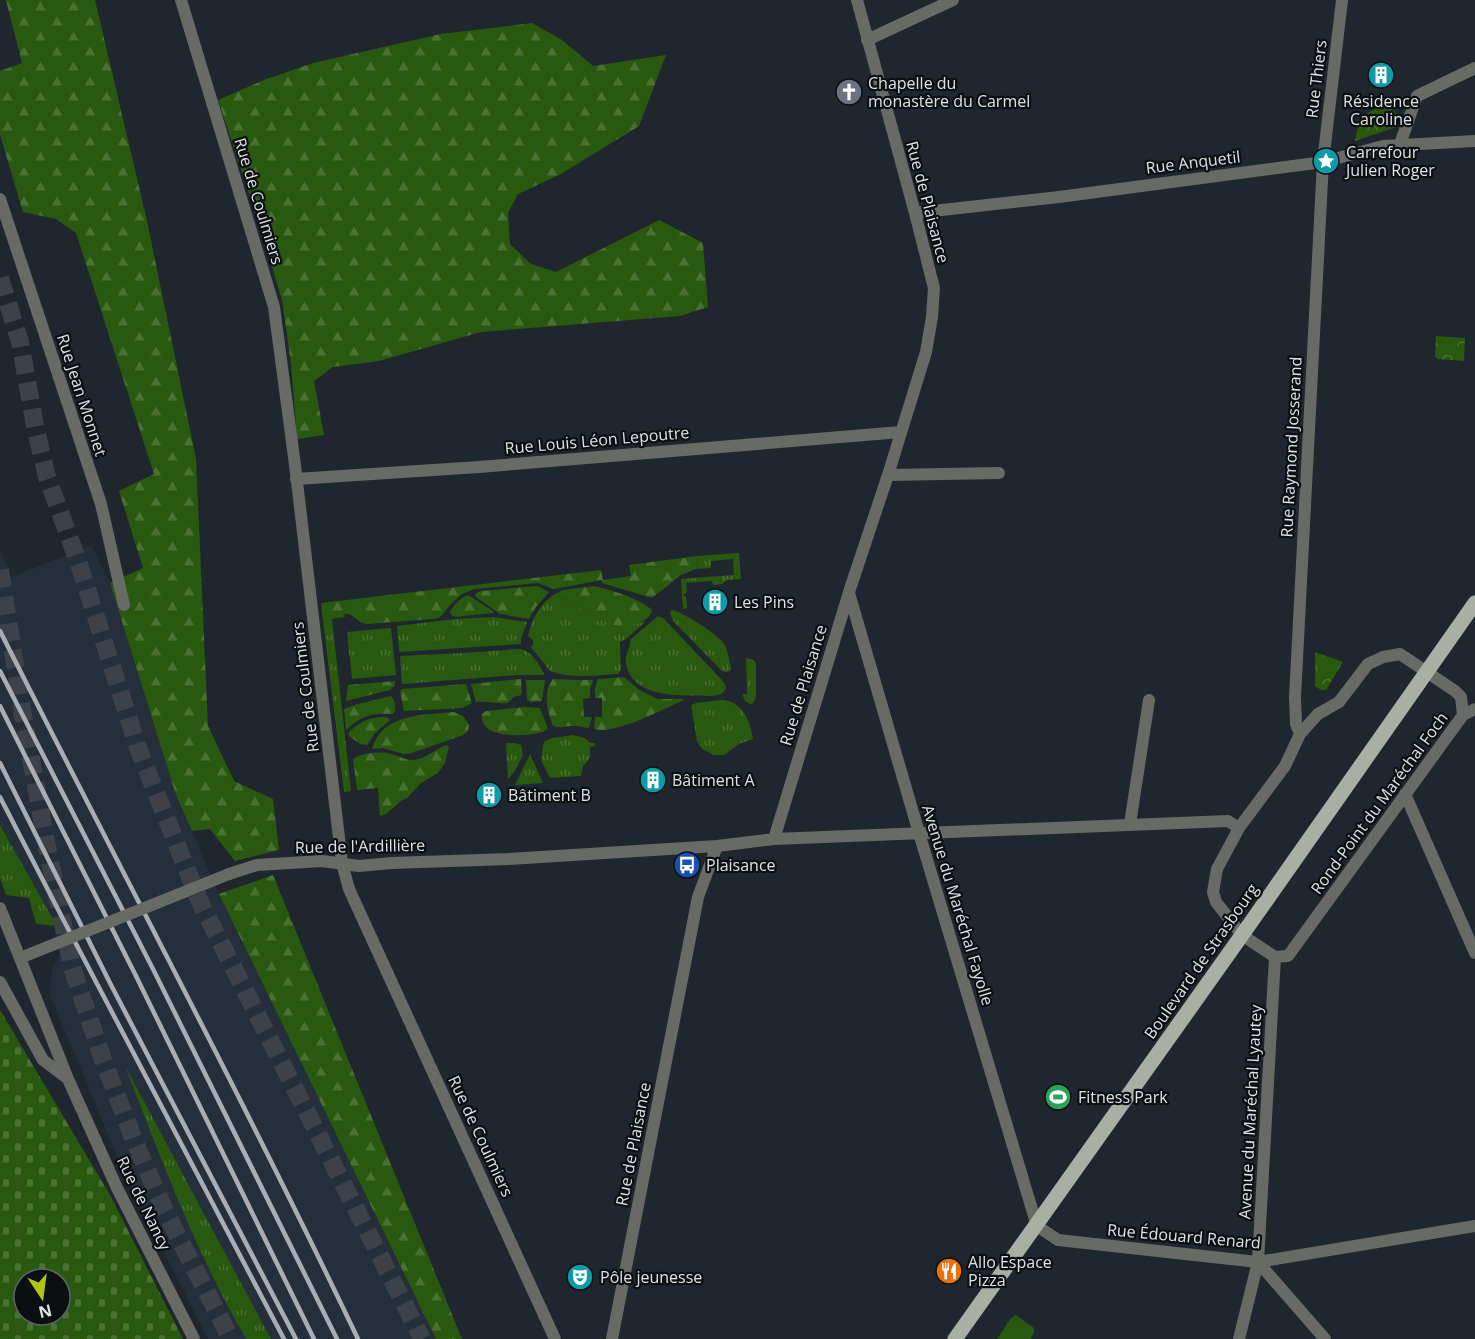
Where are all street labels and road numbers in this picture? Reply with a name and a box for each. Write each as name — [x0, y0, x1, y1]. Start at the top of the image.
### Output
street label: Rue Thiers — [1300, 39, 1332, 119]
street label: Rue de Coulmiers — [229, 135, 289, 267]
street label: Rue de Plaisance — [901, 139, 955, 265]
street label: Rue Anquetil — [1144, 145, 1242, 179]
street label: Rue Jean Monnet — [52, 331, 112, 459]
street label: Rue Raymond Josserand — [1275, 356, 1307, 538]
street label: Rue Louis Léon Lepoutre — [504, 421, 690, 459]
street label: Rue de Coulmiers — [286, 620, 324, 754]
street label: Rue de Plaisance — [774, 622, 832, 748]
street label: Rond-Point du Maréchal Foch — [1306, 708, 1452, 898]
street label: Avenue du Maréchal Fayolle — [917, 802, 999, 1008]
street label: Rue de l'Ardillière — [295, 834, 425, 858]
street label: Boulevard de Strasbourg — [1139, 879, 1263, 1043]
street label: Avenue du Maréchal Lyautey — [1233, 1003, 1267, 1220]
street label: Rue de Coulmiers — [443, 1072, 519, 1200]
street label: Rue de Plaisance — [610, 1080, 656, 1208]
street label: Rue de Nancy — [112, 1152, 177, 1255]
street label: Rue Édouard Renard — [1106, 1218, 1262, 1254]

